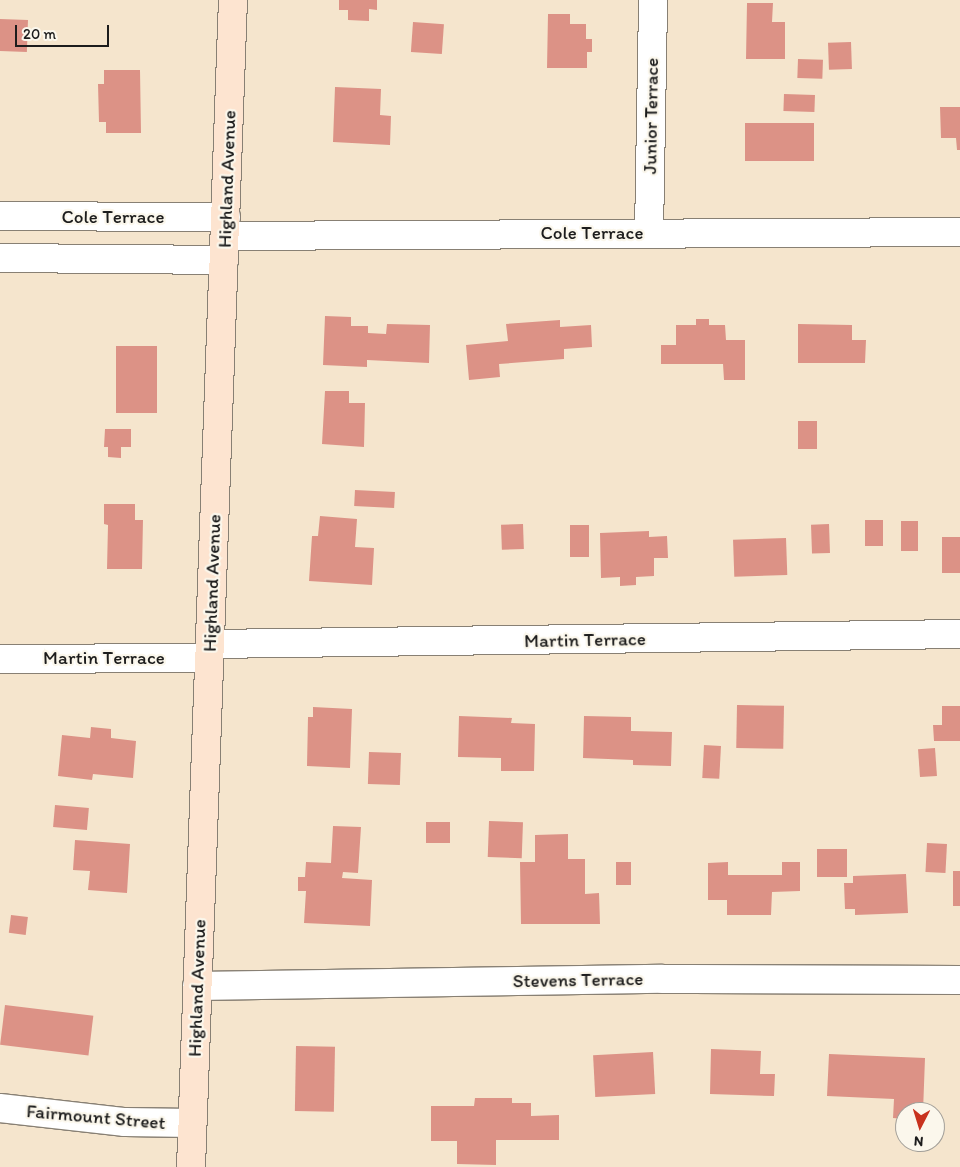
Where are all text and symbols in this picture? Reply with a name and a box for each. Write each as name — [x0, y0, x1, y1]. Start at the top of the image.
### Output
scale bar — [18, 15, 111, 47]
text: 20 m — [23, 25, 56, 43]
street label: Junior Terrace — [639, 58, 663, 174]
street label: Highland Avenue — [213, 110, 241, 248]
street label: Cole Terrace — [63, 206, 163, 228]
street label: Cole Terrace — [542, 222, 642, 244]
street label: Highland Avenue — [198, 514, 226, 652]
street label: Martin Terrace — [525, 628, 645, 652]
street label: Martin Terrace — [44, 647, 164, 669]
street label: Highland Avenue — [183, 919, 211, 1057]
street label: Stevens Terrace — [514, 967, 642, 993]
street label: Fairmount Street — [26, 1100, 166, 1134]
north arrow — [895, 1102, 945, 1152]
text: N — [913, 1133, 924, 1150]

